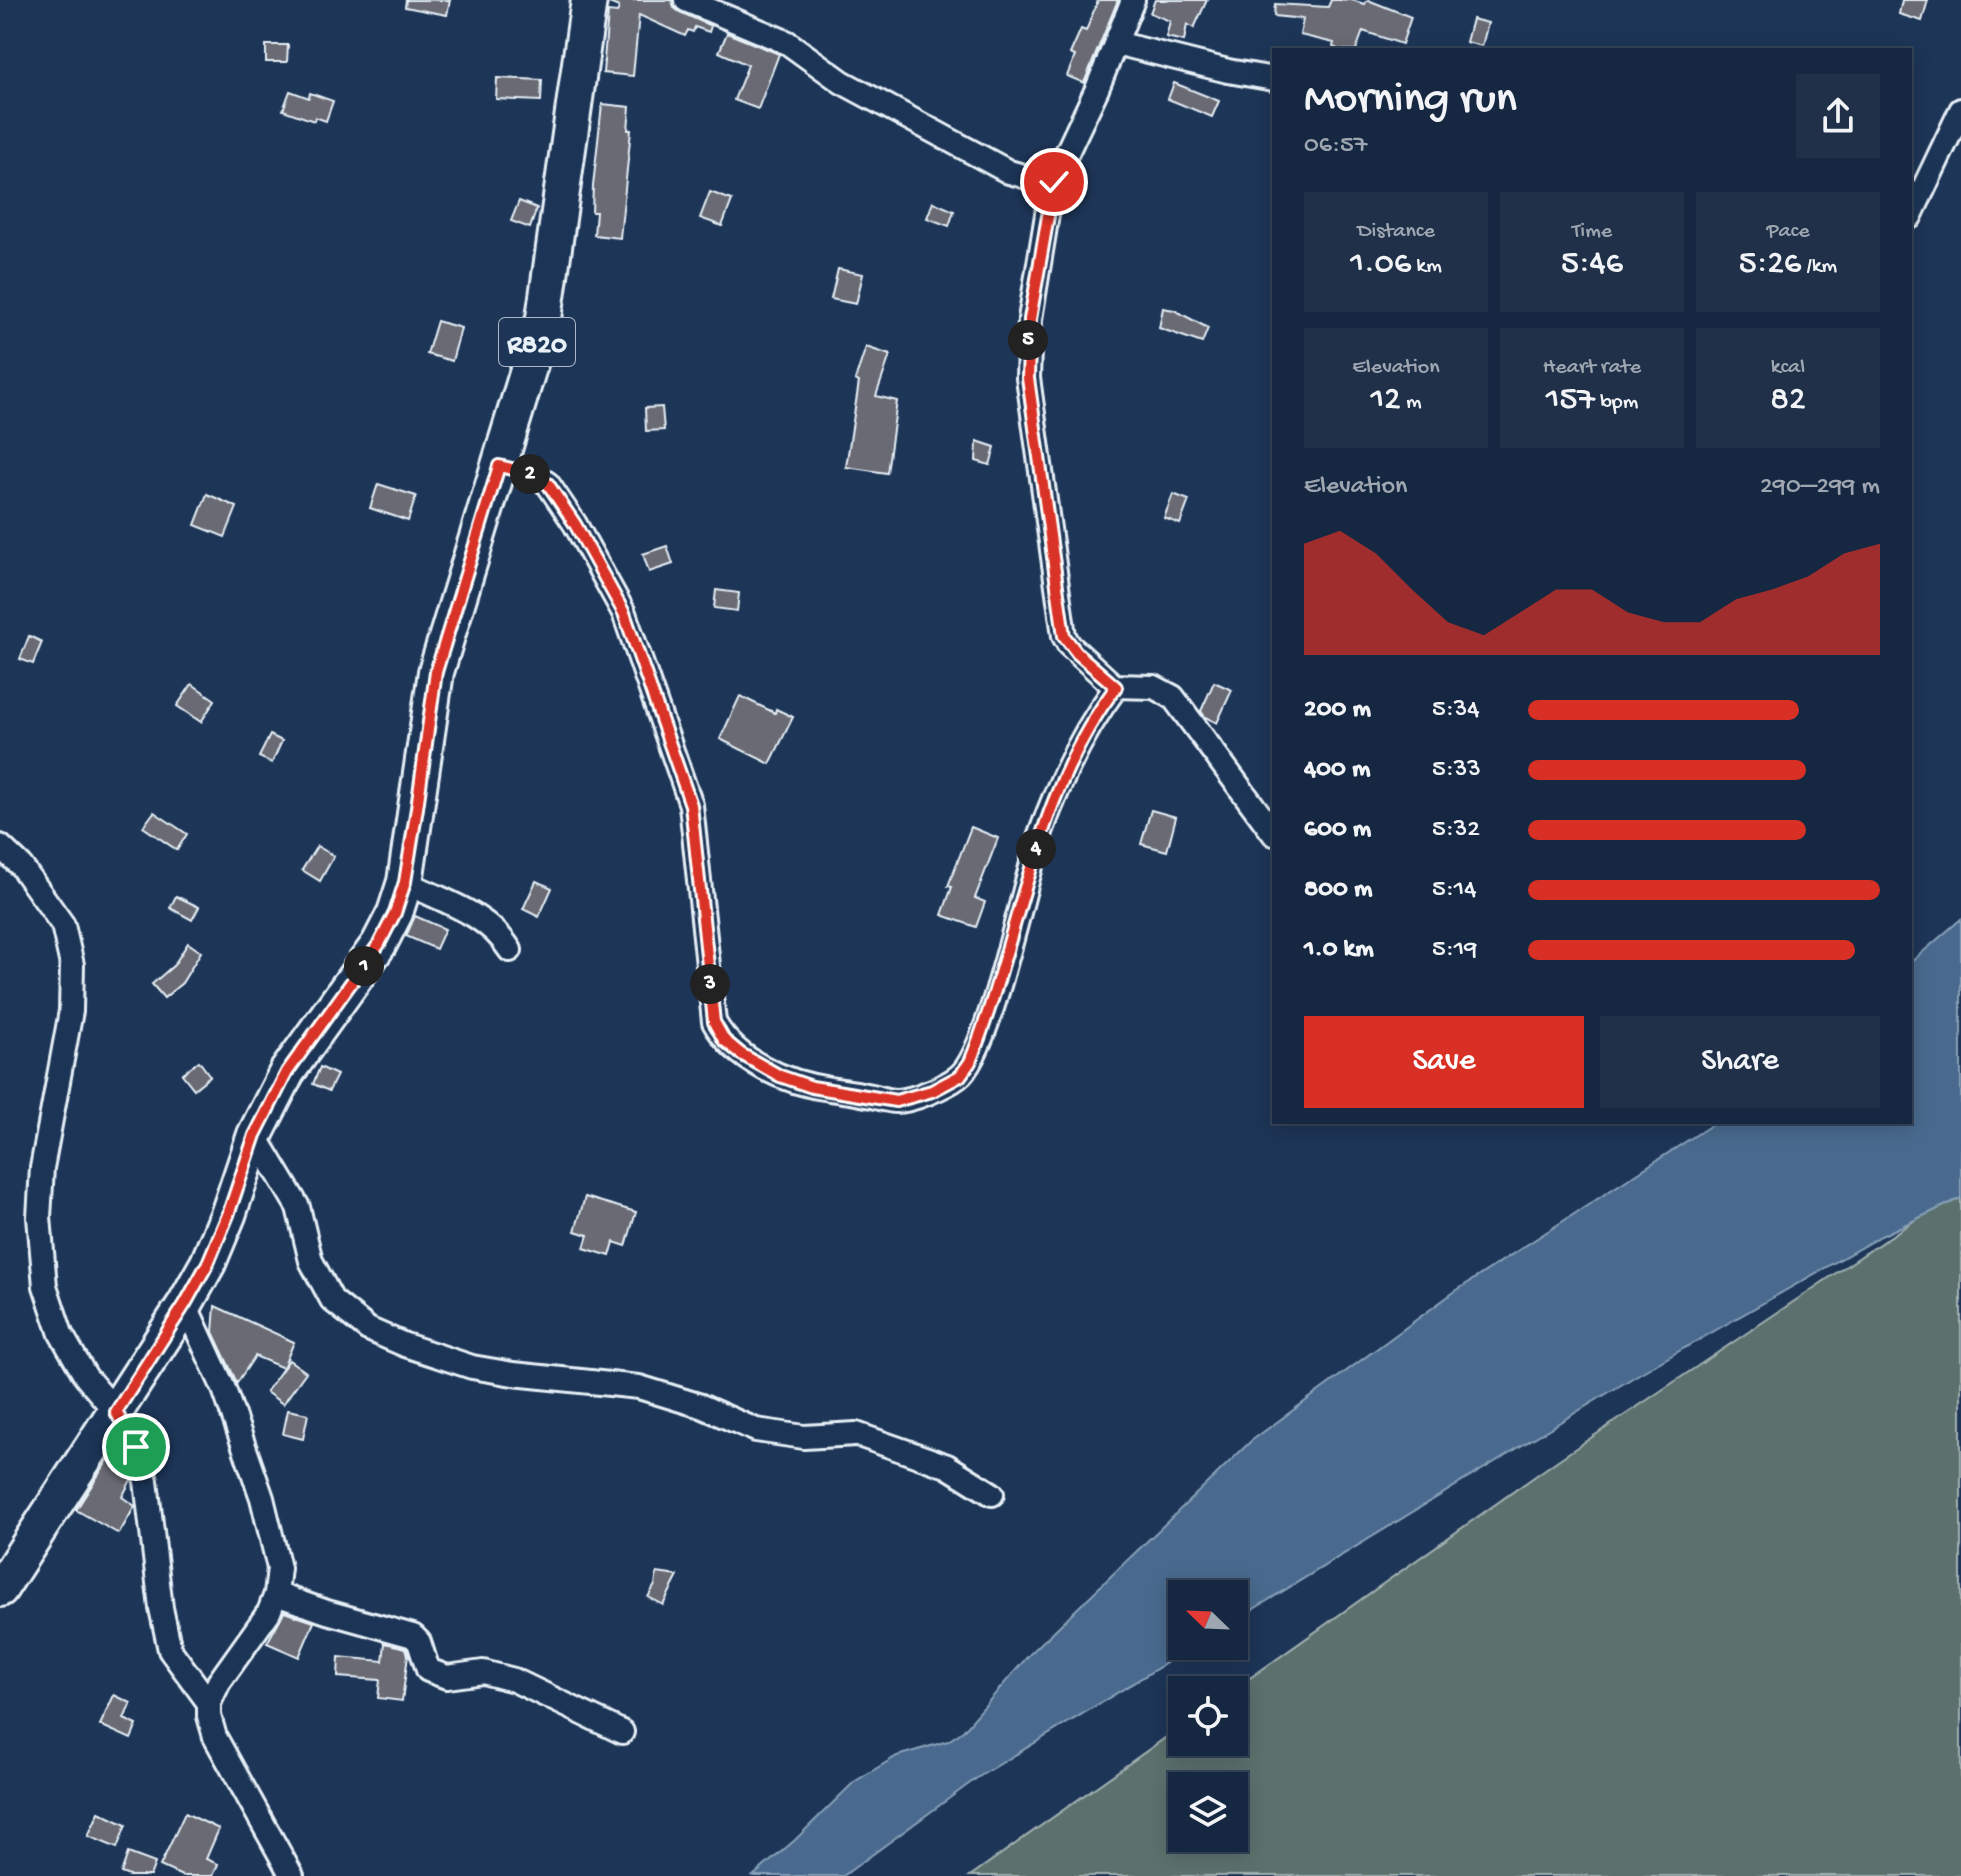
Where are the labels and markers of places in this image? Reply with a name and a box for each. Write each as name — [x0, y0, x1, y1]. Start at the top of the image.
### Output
pin — [1020, 148, 1088, 216]
pin: 5 — [1008, 320, 1048, 360]
pin: 2 — [510, 454, 550, 494]
pin: 4 — [1016, 829, 1056, 869]
pin: 1 — [344, 946, 384, 986]
pin: 3 — [690, 964, 730, 1004]
pin — [102, 1413, 170, 1481]

